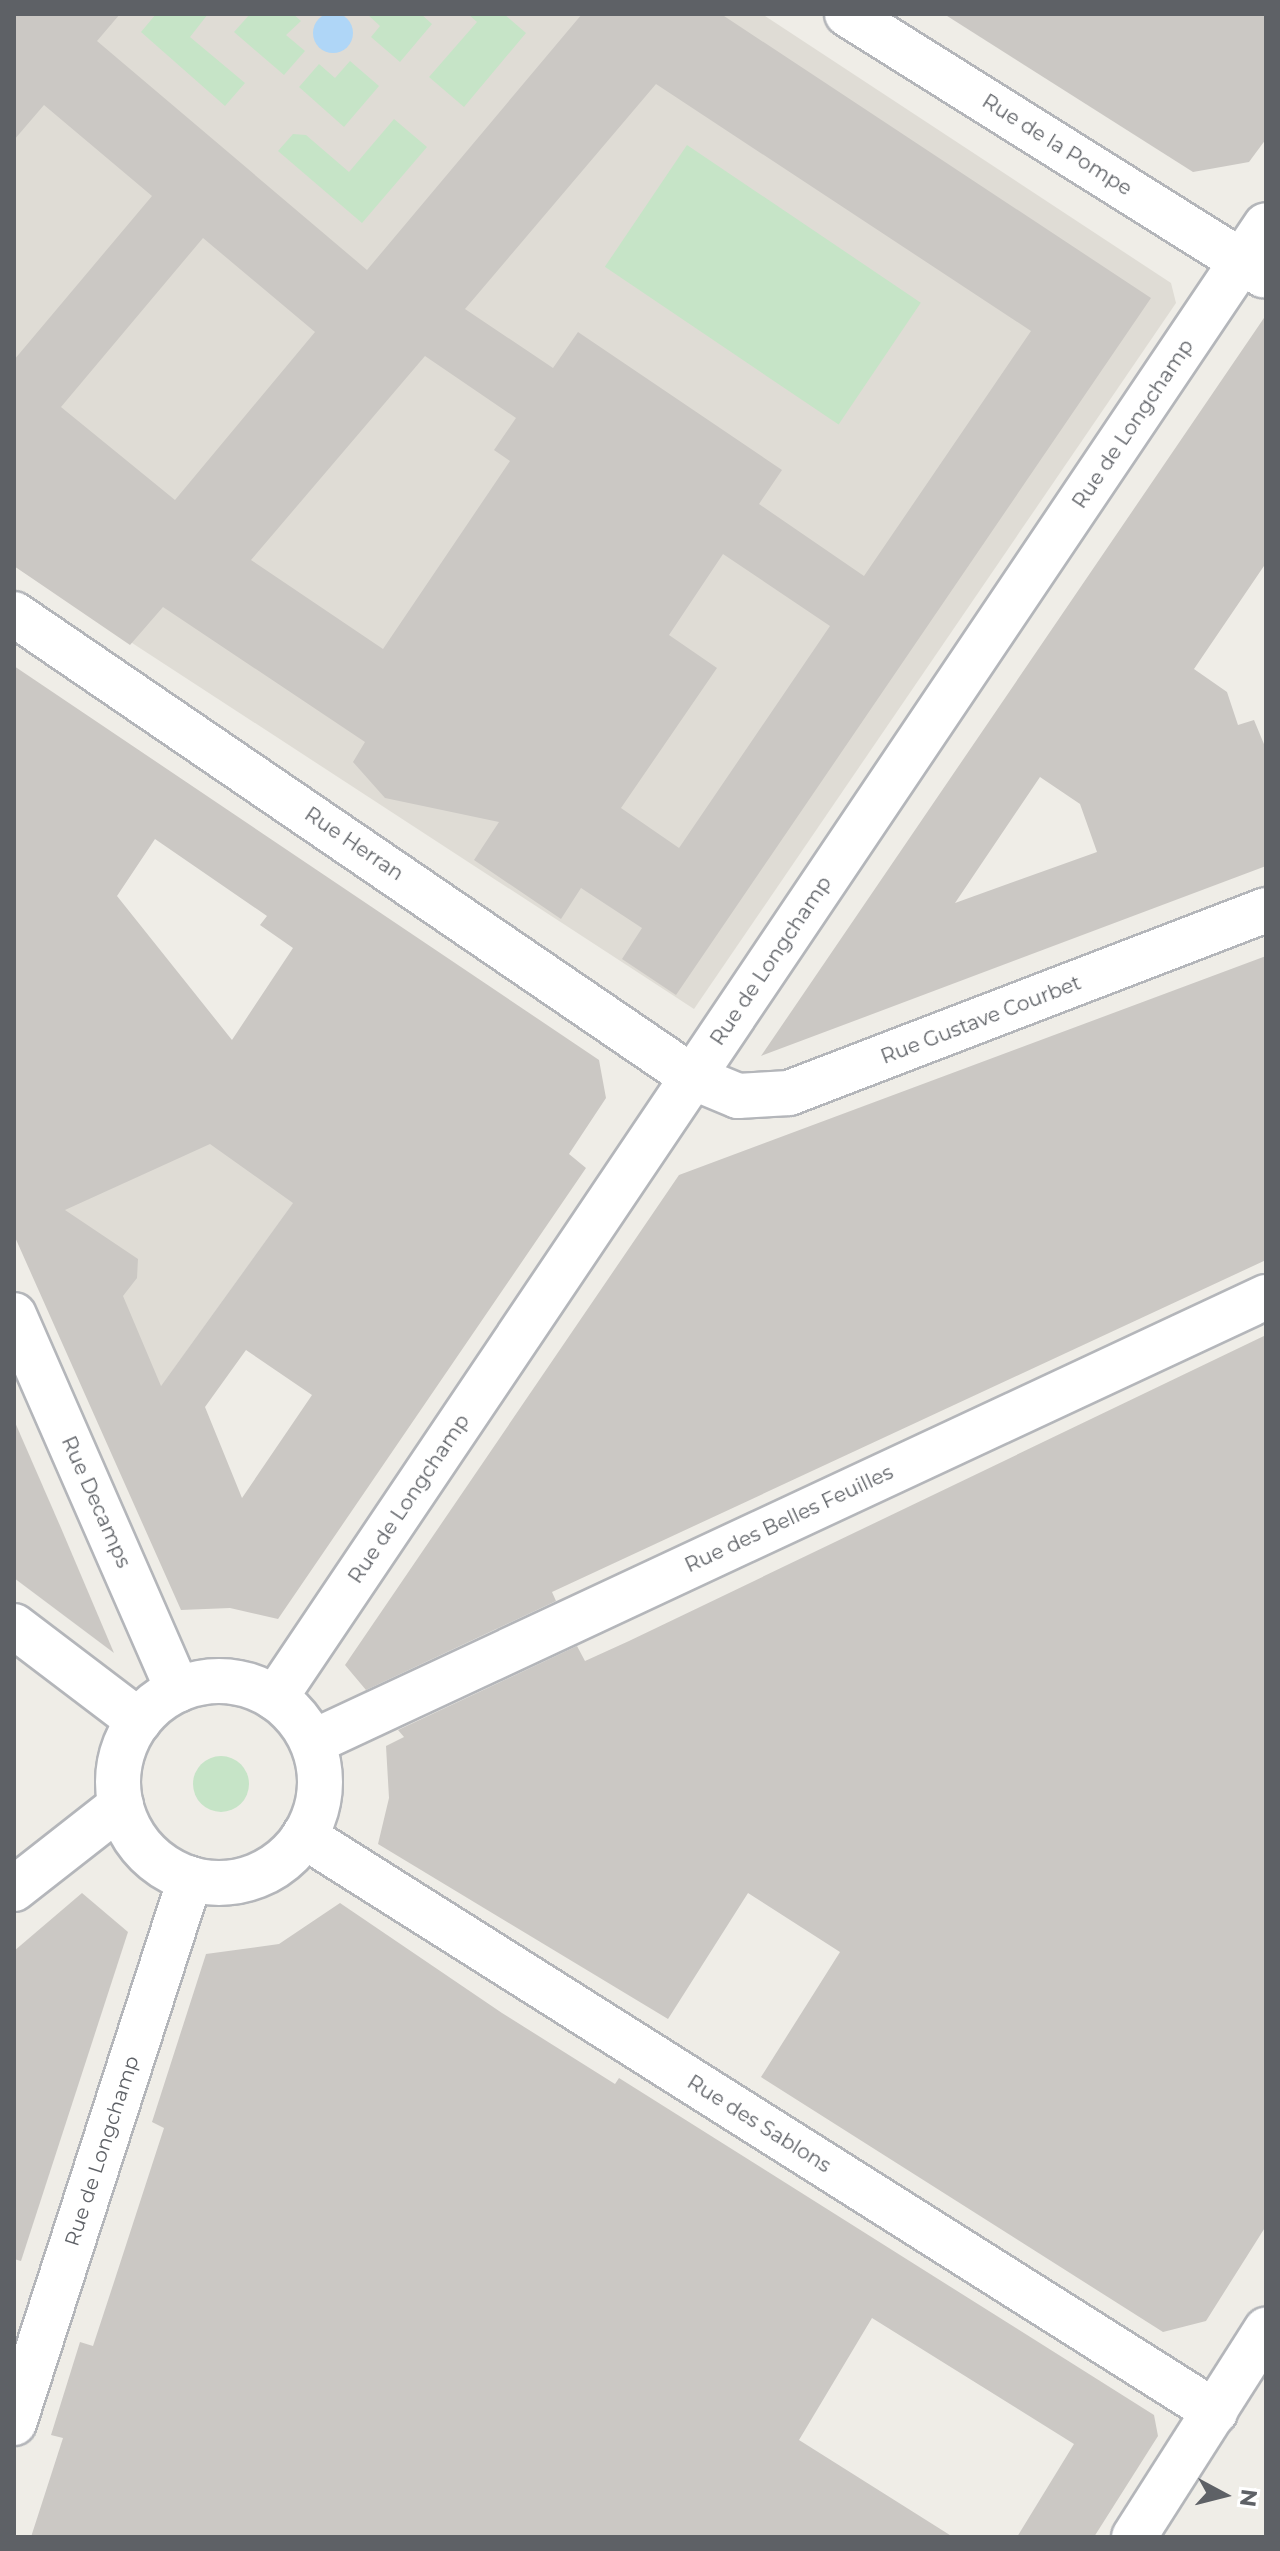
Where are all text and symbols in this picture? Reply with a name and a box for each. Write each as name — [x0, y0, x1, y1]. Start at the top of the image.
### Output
street label: Rue de la Pompe — [978, 89, 1136, 201]
street label: Rue de Longchamp — [1067, 335, 1199, 513]
street label: Rue Herran — [300, 802, 408, 886]
street label: Rue de Longchamp — [705, 872, 837, 1050]
street label: Rue Gustave Courbet — [878, 971, 1084, 1069]
street label: Rue de Longchamp — [343, 1410, 475, 1588]
street label: Rue Decamps — [56, 1433, 136, 1571]
street label: Rue des Belles Feuilles — [681, 1460, 897, 1578]
street label: Rue de Longchamp — [60, 2053, 144, 2249]
street label: Rue des Sablons — [683, 2070, 835, 2178]
north arrow — [1184, 2455, 1264, 2535]
text: N — [1234, 2488, 1263, 2508]

